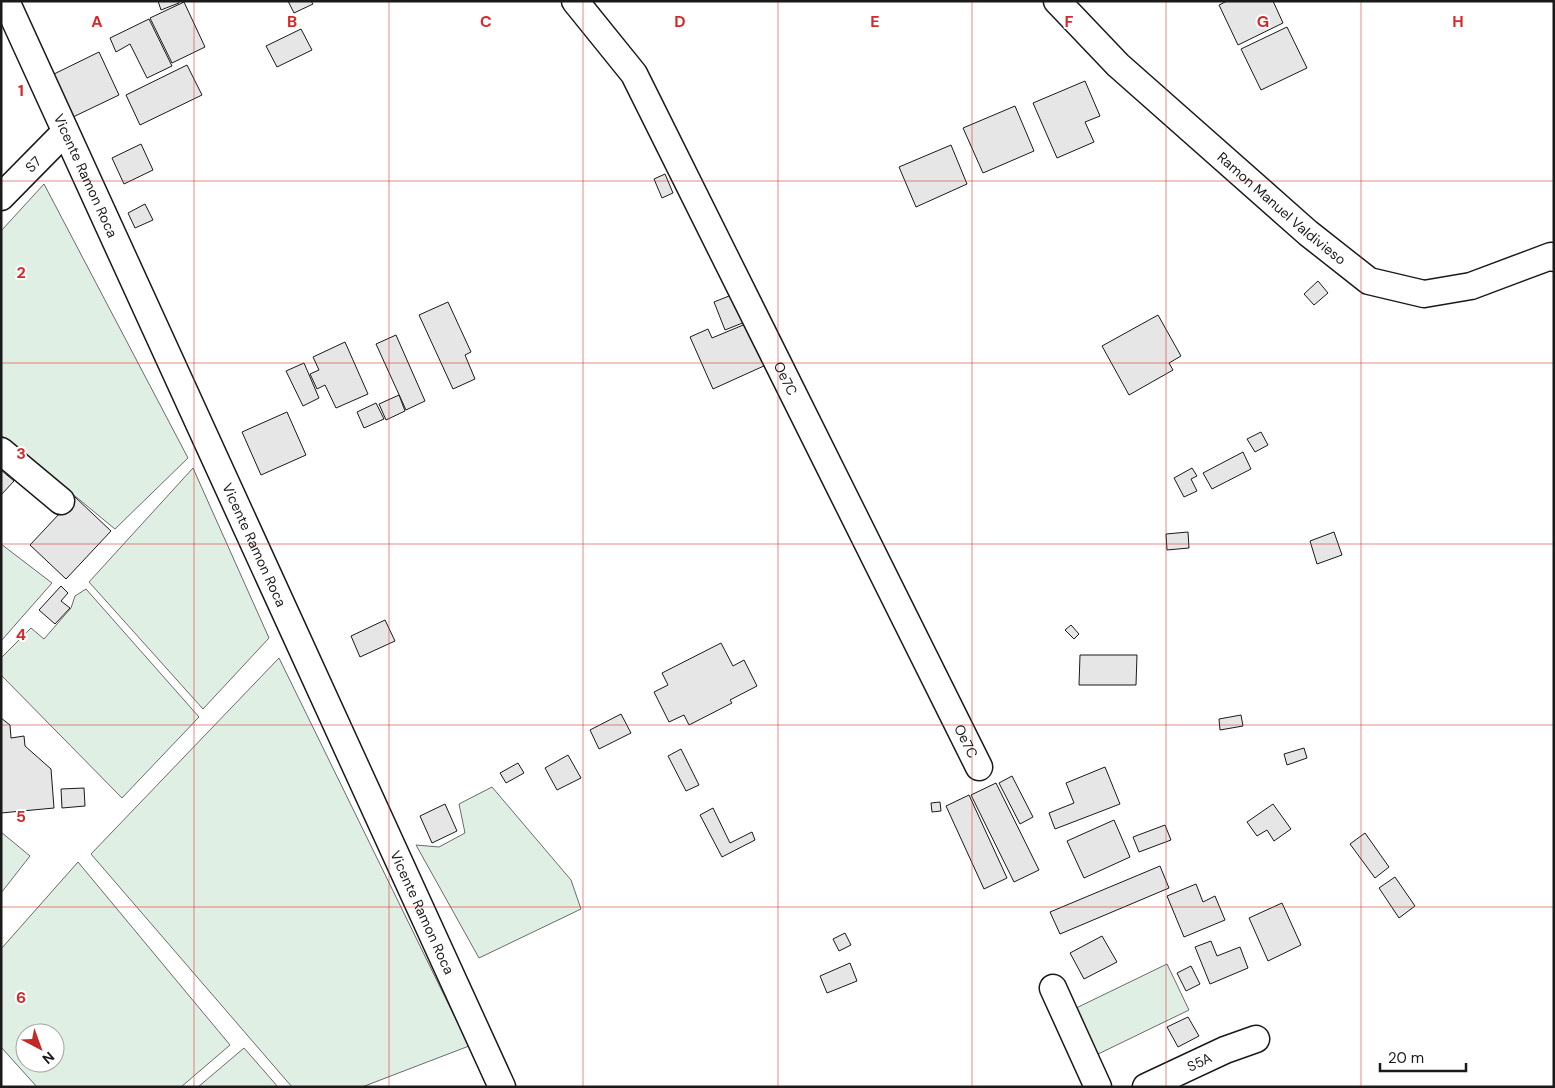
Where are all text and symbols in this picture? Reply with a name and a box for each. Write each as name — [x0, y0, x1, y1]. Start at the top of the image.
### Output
text: A — [91, 11, 103, 32]
text: B — [287, 11, 297, 32]
text: C — [480, 11, 492, 32]
text: D — [674, 11, 686, 32]
text: E — [870, 11, 880, 32]
text: F — [1065, 11, 1074, 32]
text: G — [1257, 11, 1269, 32]
text: H — [1452, 11, 1464, 32]
text: 1 — [18, 80, 24, 101]
street label: Vicente Ramon Roca — [50, 111, 122, 240]
street label: Ramon Manuel Valdivieso — [1214, 148, 1350, 269]
street label: S7 — [21, 152, 45, 176]
text: 2 — [16, 262, 26, 283]
street label: Oe7C — [770, 359, 802, 398]
text: 3 — [16, 443, 26, 464]
street label: Vicente Ramon Roca — [218, 480, 290, 610]
text: 4 — [16, 624, 26, 645]
street label: Oe7C — [950, 721, 982, 761]
text: 5 — [16, 806, 26, 827]
street label: Vicente Ramon Roca — [386, 848, 458, 977]
text: 6 — [16, 987, 26, 1008]
north arrow — [15, 1023, 65, 1073]
scale bar — [1380, 1040, 1466, 1072]
text: N — [39, 1048, 58, 1068]
street label: S5A — [1184, 1048, 1215, 1076]
text: 20 m — [1388, 1048, 1424, 1068]

